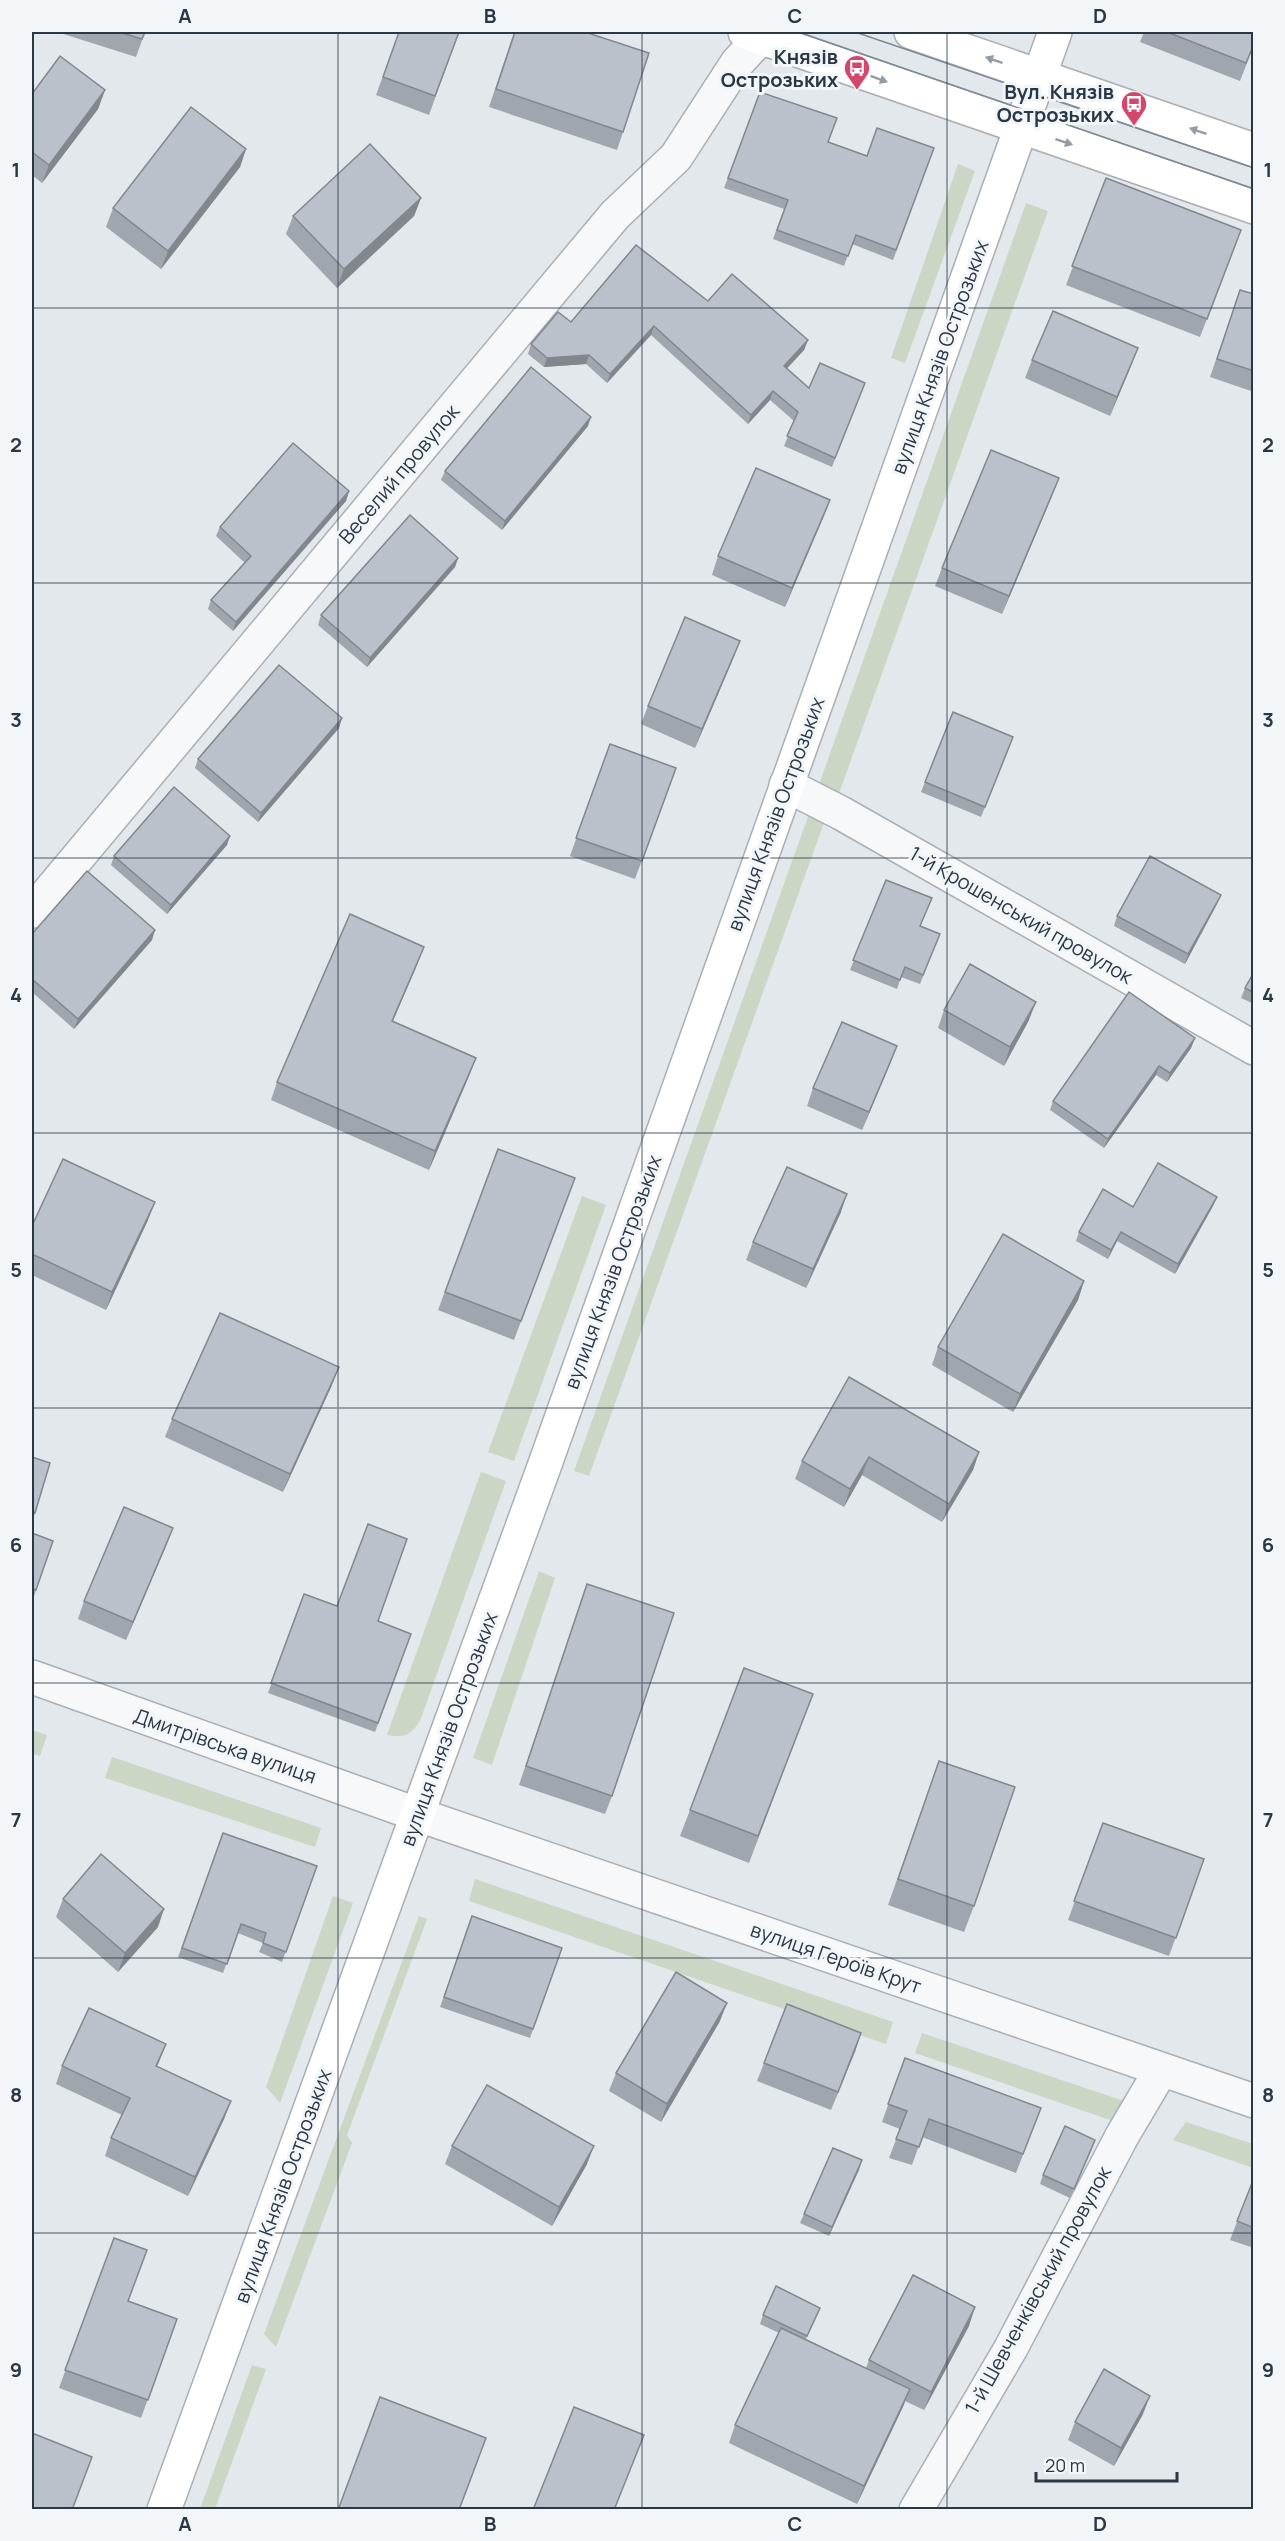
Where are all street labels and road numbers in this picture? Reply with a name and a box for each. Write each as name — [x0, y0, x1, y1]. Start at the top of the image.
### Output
street label: вулиця Князів Острозьких — [885, 236, 995, 477]
street label: Веселий провулок — [332, 397, 466, 549]
street label: вулиця Князів Острозьких — [721, 693, 831, 934]
street label: 1-й Крошенський провулок — [905, 840, 1139, 990]
street label: вулиця Князів Острозьких — [558, 1151, 668, 1392]
street label: вулиця Князів Острозьких — [394, 1608, 504, 1849]
street label: Дмитрівська вулиця — [130, 1702, 320, 1789]
street label: вулиця Героїв Крут — [747, 1916, 925, 1999]
street label: вулиця Князів Острозьких — [228, 2065, 338, 2306]
street label: 1-й Шевченківський провулок — [958, 2160, 1118, 2418]

